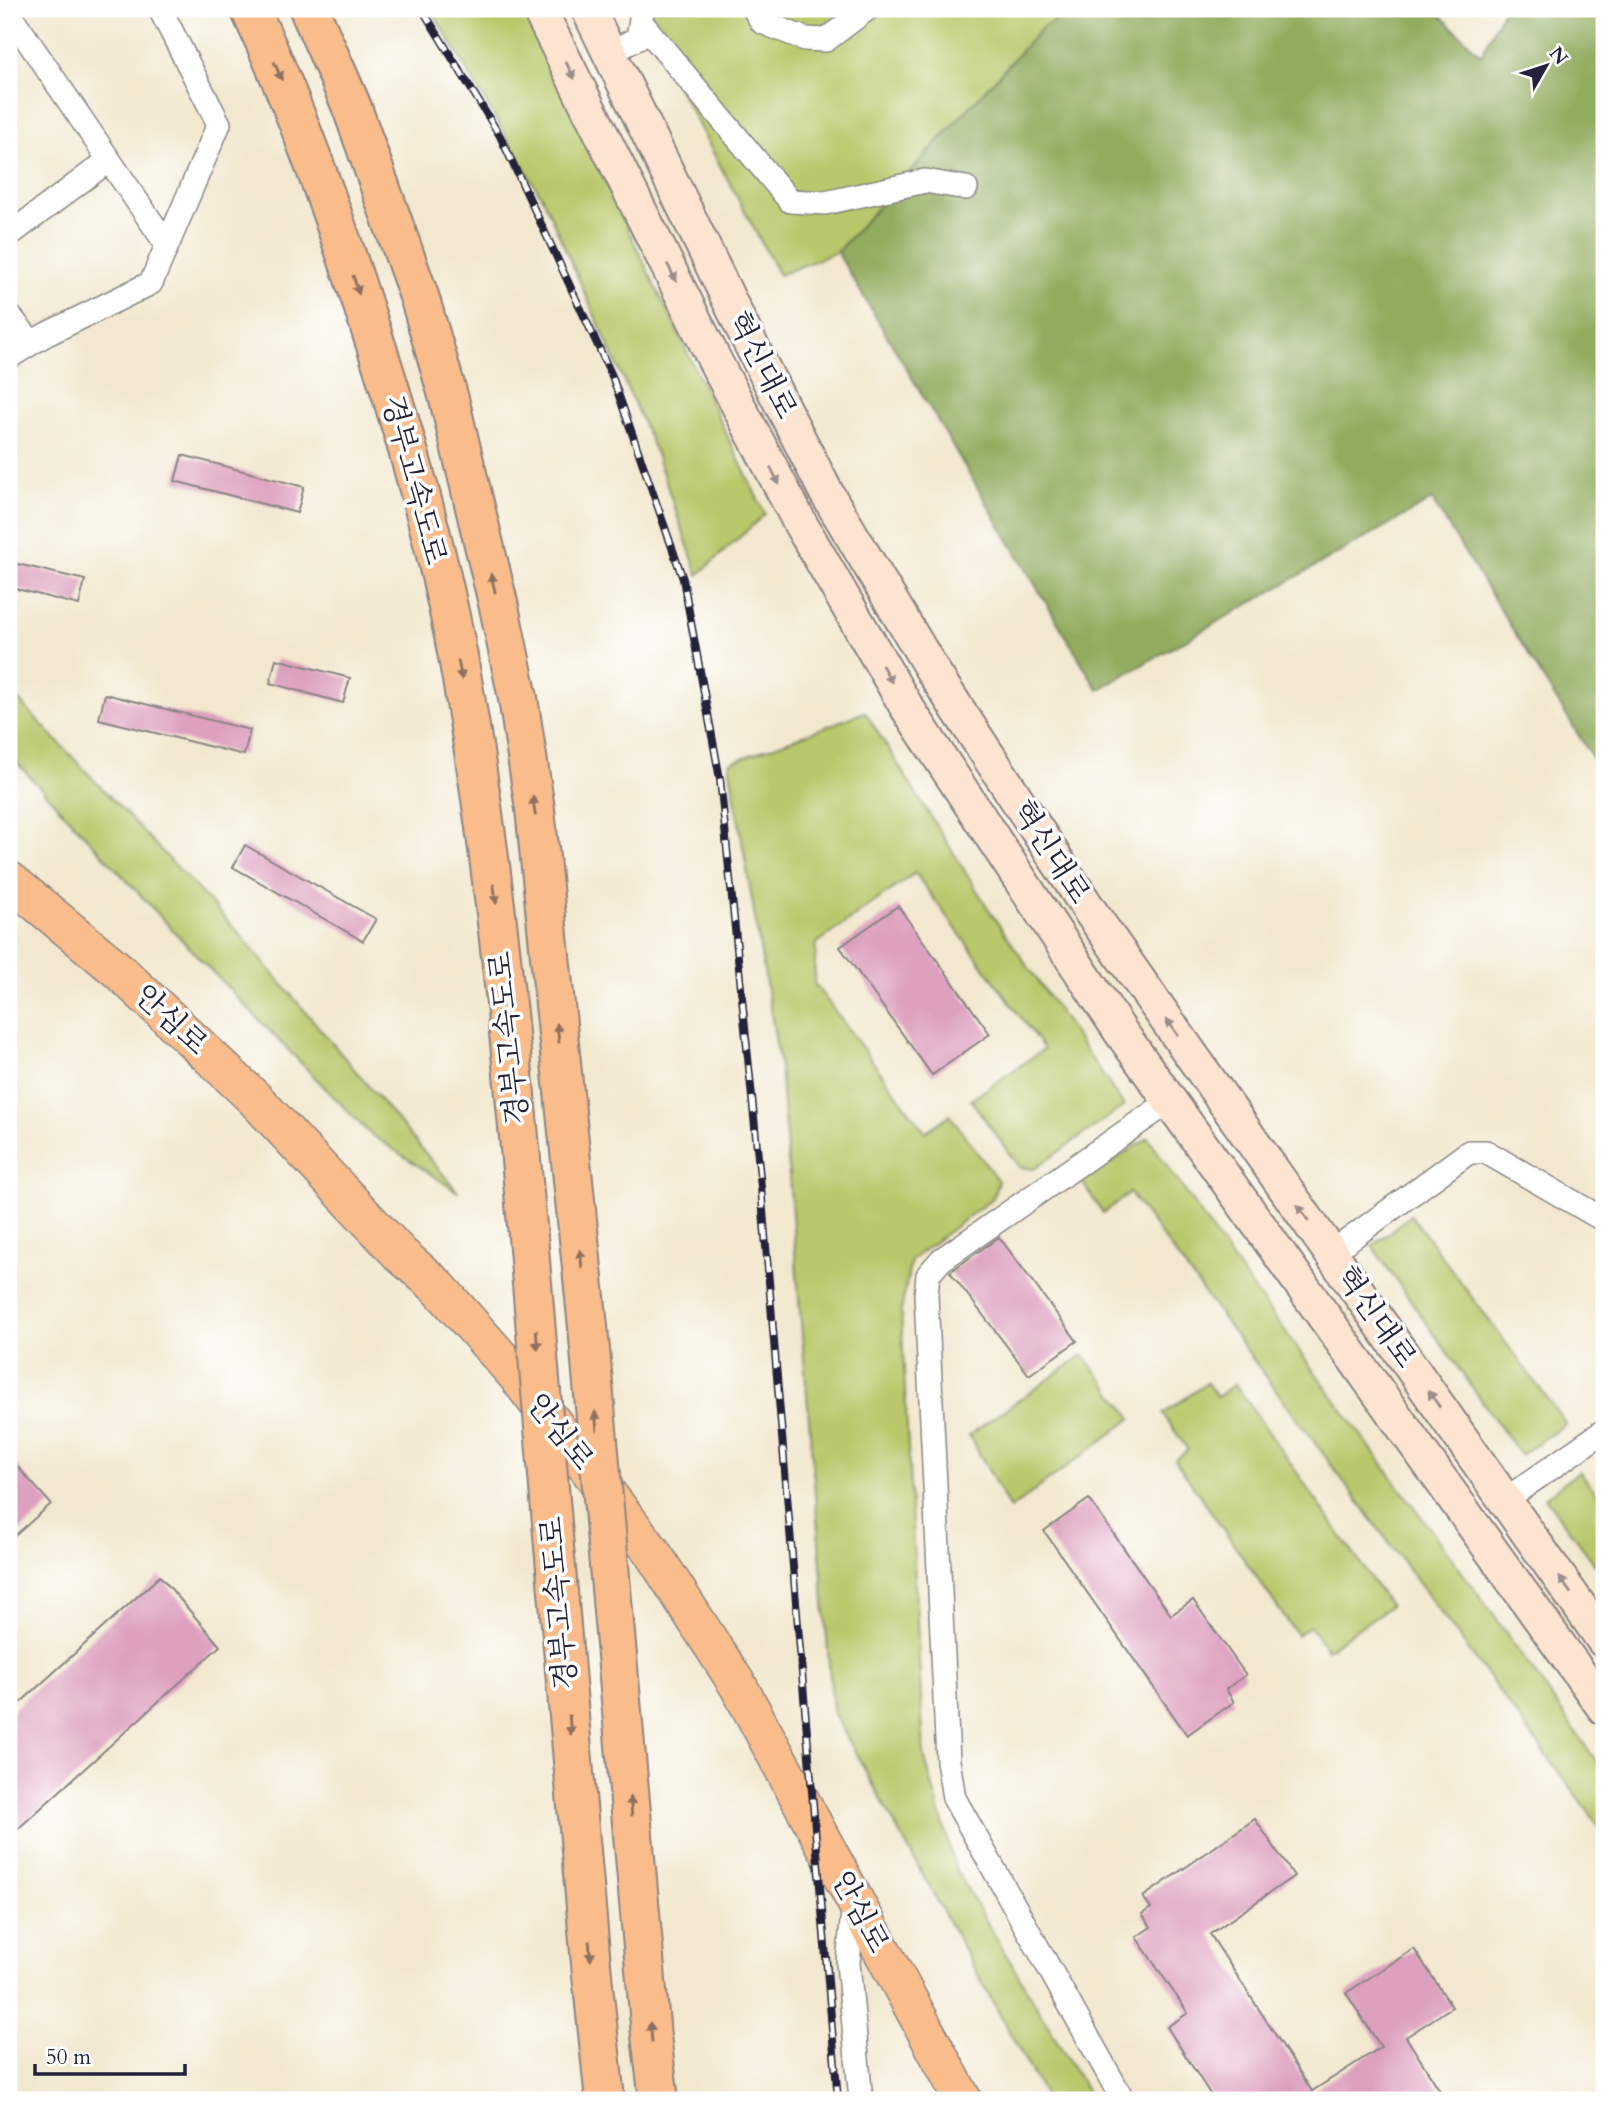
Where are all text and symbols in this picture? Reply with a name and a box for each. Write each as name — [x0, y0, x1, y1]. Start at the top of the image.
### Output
north arrow — [1512, 32, 1582, 102]
text: N — [1543, 41, 1574, 71]
one-way arrow — [564, 60, 575, 80]
one-way arrow — [272, 61, 284, 81]
one-way arrow — [666, 263, 677, 283]
one-way arrow — [351, 274, 362, 295]
street label: 혁신대로 — [717, 304, 807, 426]
street label: 경부고속도로 — [372, 391, 456, 569]
one-way arrow — [770, 466, 781, 486]
one-way arrow — [488, 572, 499, 594]
one-way arrow — [455, 659, 466, 681]
one-way arrow — [881, 664, 893, 683]
street label: 혁신대로 — [1002, 792, 1100, 912]
one-way arrow — [528, 795, 539, 817]
one-way arrow — [489, 884, 500, 906]
street label: 경부고속도로 — [480, 949, 538, 1127]
street label: 안심로 — [125, 975, 217, 1065]
one-way arrow — [1165, 1018, 1179, 1036]
one-way arrow — [552, 1022, 563, 1044]
one-way arrow — [1296, 1204, 1310, 1222]
one-way arrow — [575, 1248, 586, 1270]
street label: 혁신대로 — [1326, 1258, 1426, 1376]
one-way arrow — [532, 1329, 543, 1351]
street label: 안심로 — [517, 1385, 603, 1479]
one-way arrow — [1427, 1390, 1441, 1408]
one-way arrow — [591, 1410, 602, 1432]
street label: 경부고속도로 — [531, 1515, 587, 1691]
one-way arrow — [1558, 1576, 1572, 1594]
one-way arrow — [565, 1714, 576, 1736]
one-way arrow — [625, 1795, 636, 1817]
street label: 안심로 — [821, 1864, 899, 1960]
one-way arrow — [585, 1940, 596, 1962]
one-way arrow — [645, 2021, 656, 2043]
scale bar — [35, 2032, 186, 2076]
text: 50 m — [46, 2043, 91, 2072]

